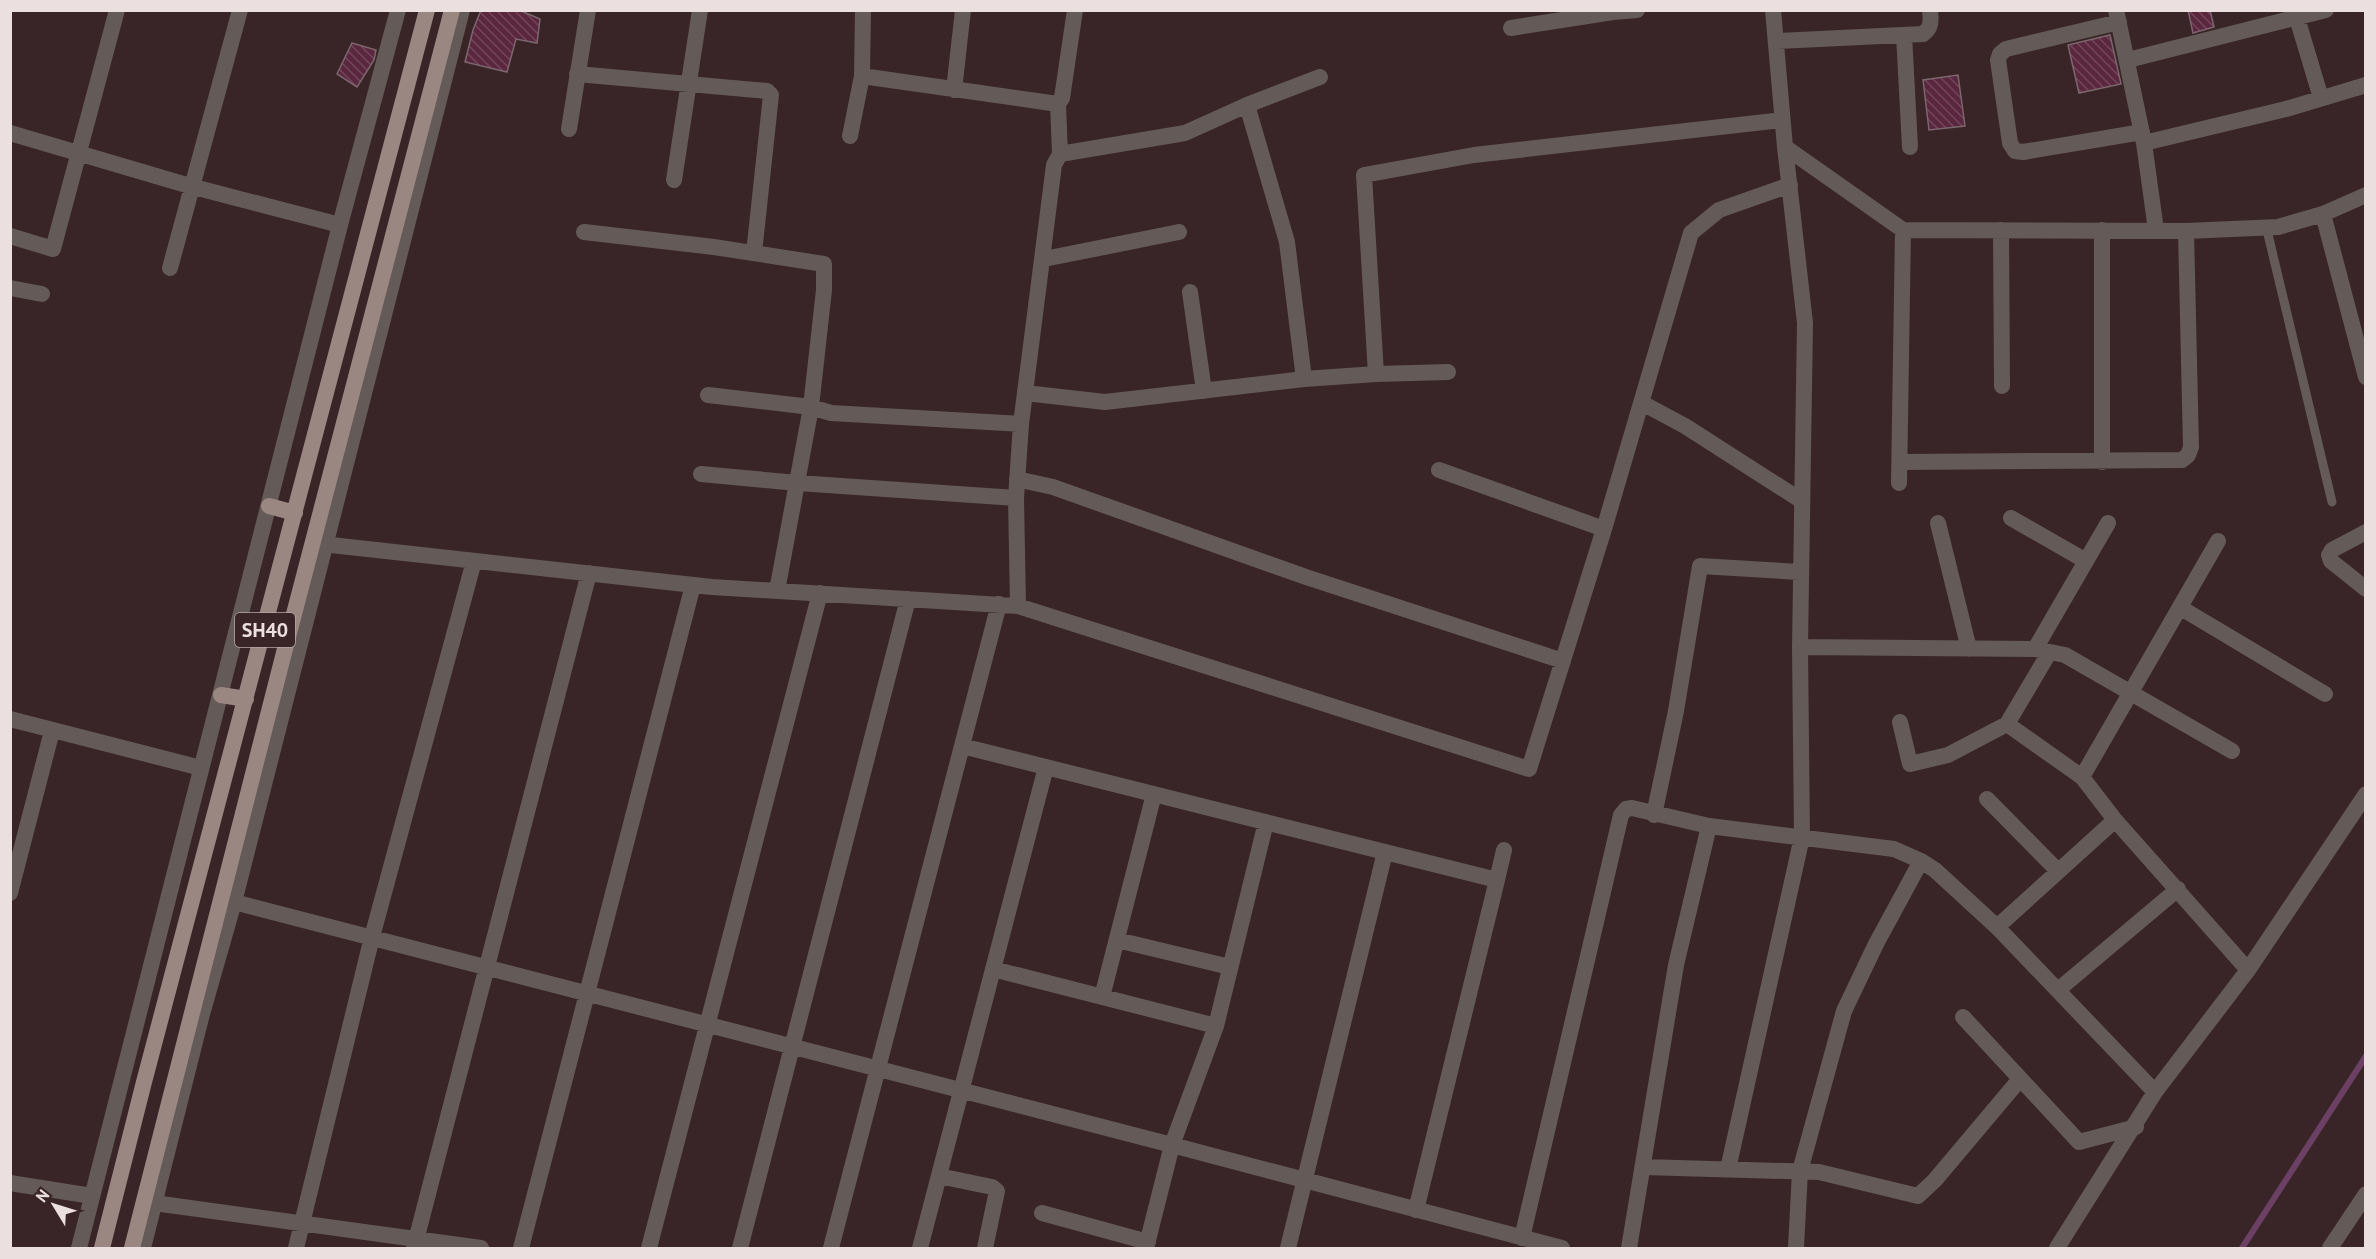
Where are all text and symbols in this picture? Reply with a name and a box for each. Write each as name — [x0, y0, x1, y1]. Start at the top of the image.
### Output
road number: SH40 — [235, 613, 295, 647]
north arrow — [24, 1175, 84, 1235]
text: N — [31, 1185, 53, 1206]

